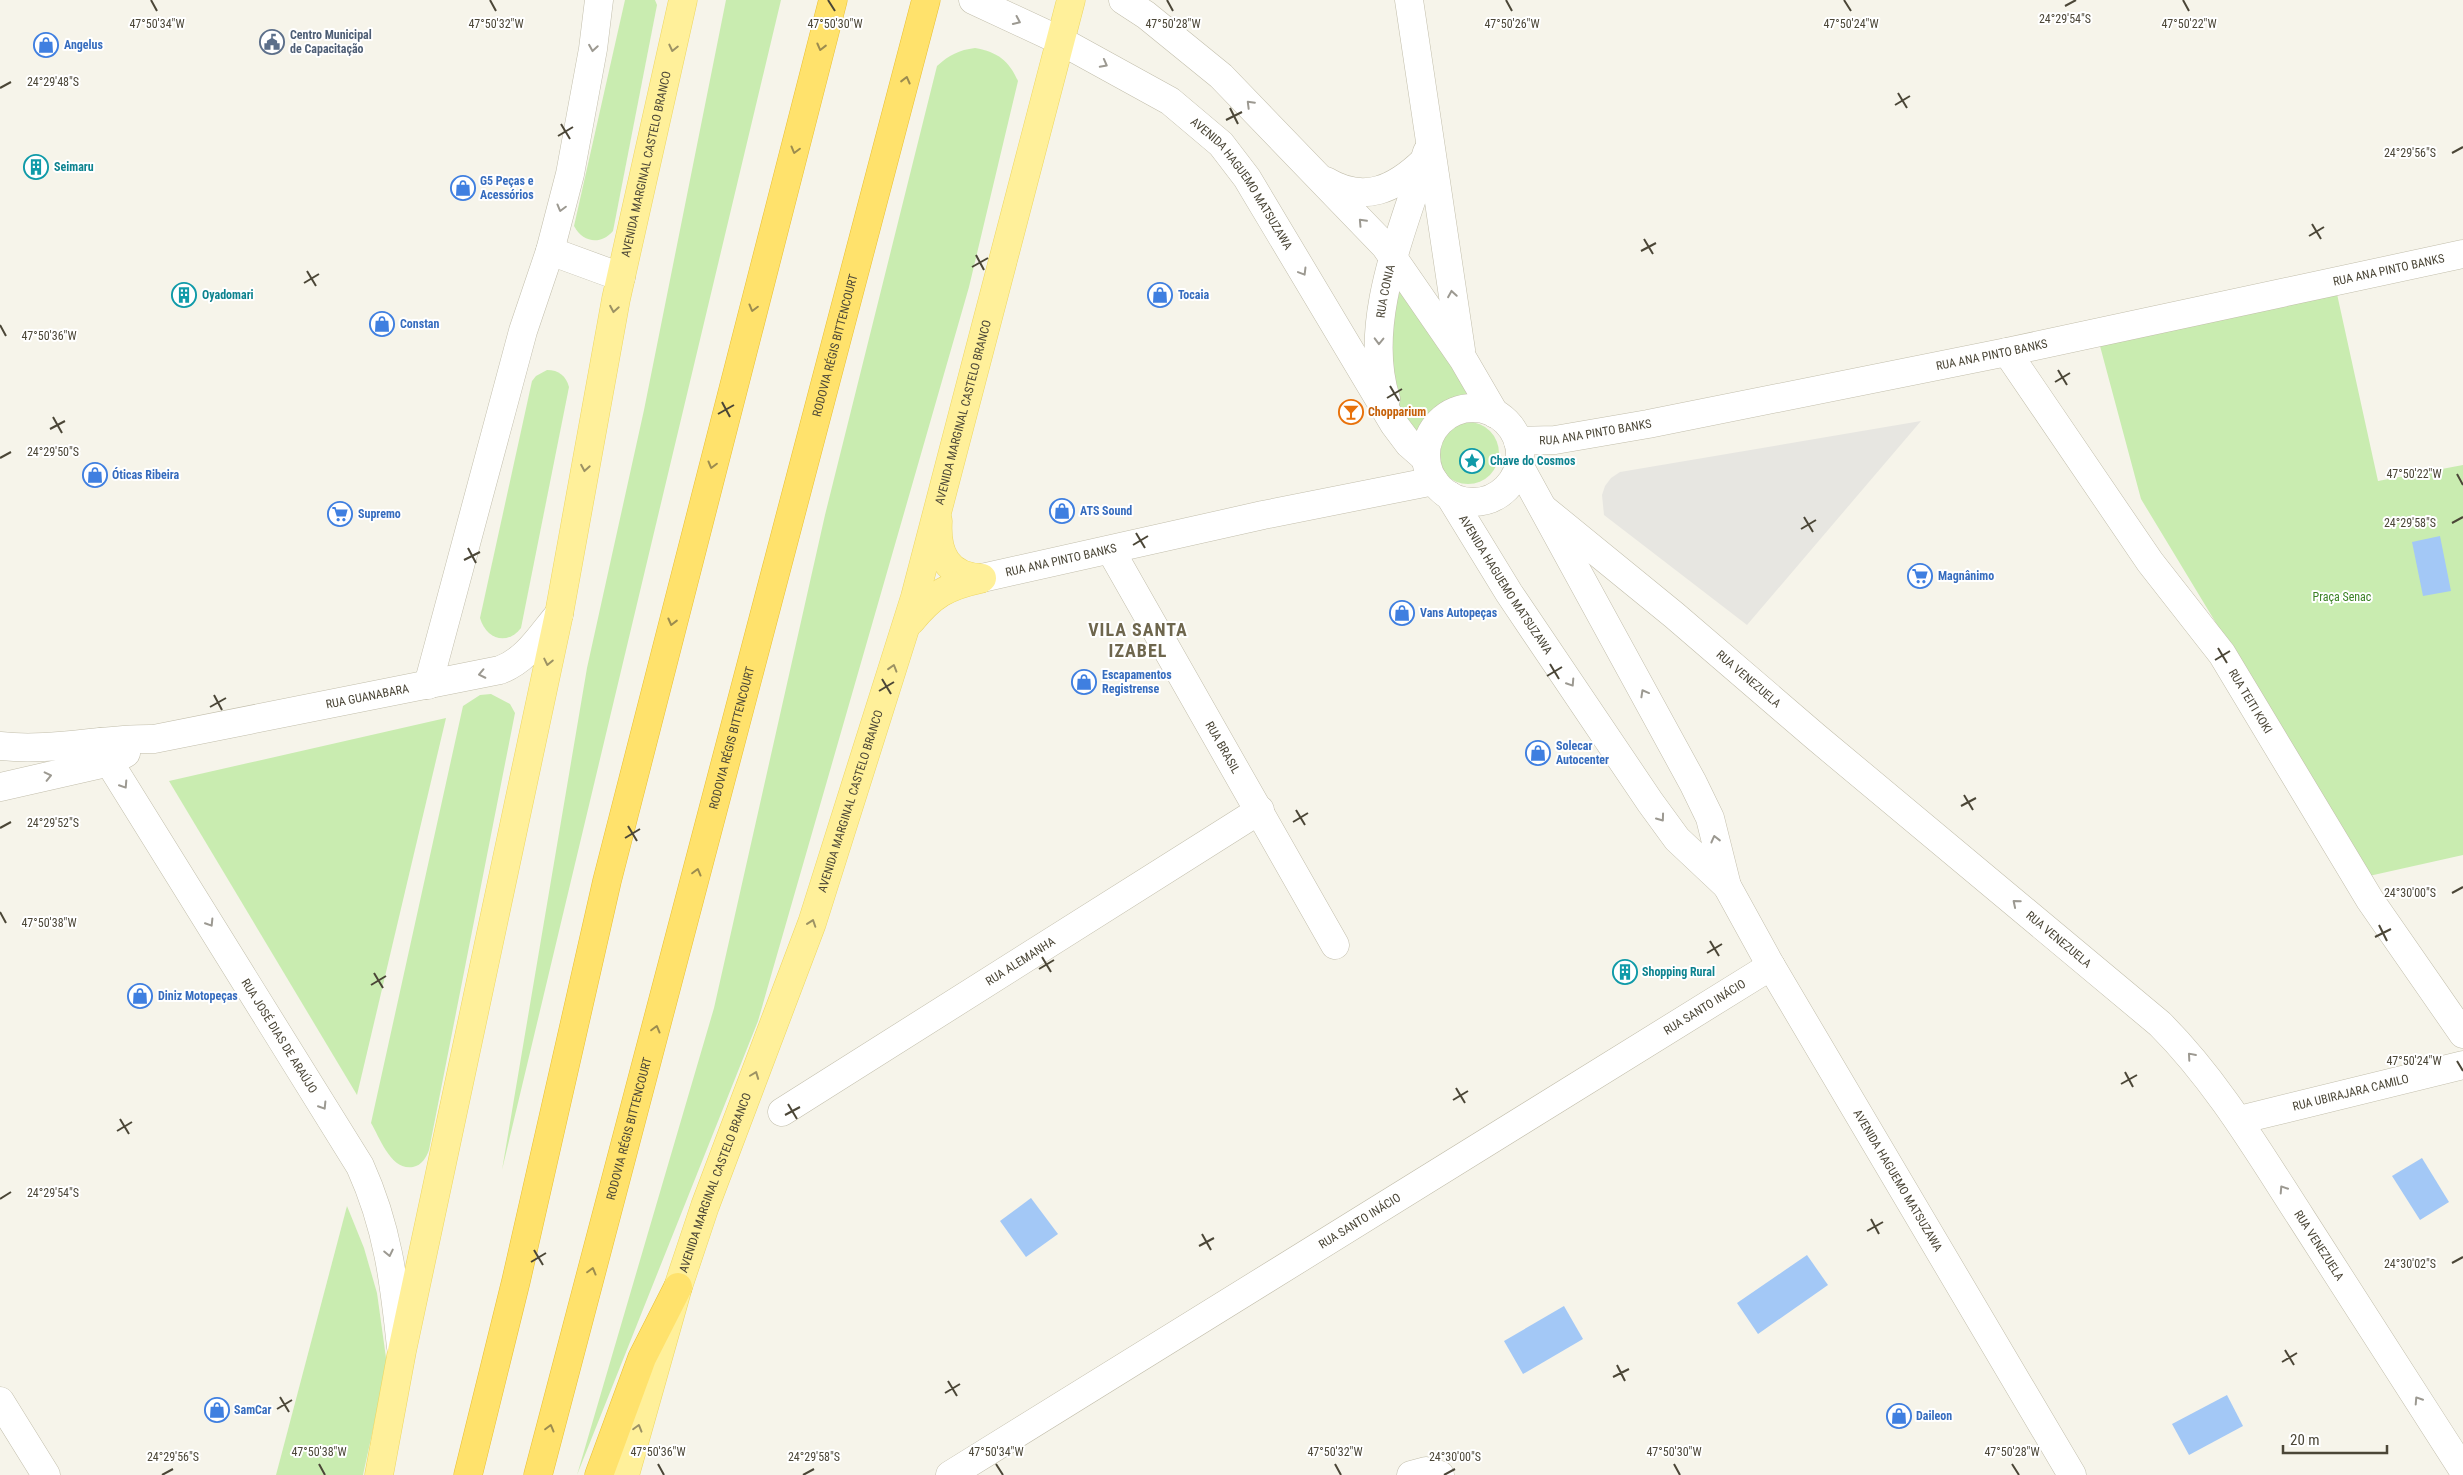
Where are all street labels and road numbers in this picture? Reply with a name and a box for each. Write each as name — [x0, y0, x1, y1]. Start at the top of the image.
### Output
street label: AVENIDA MARGINAL CASTELO BRANCO — [619, 70, 674, 259]
street label: AVENIDA HAGUEMO MATSUZAWA — [1188, 115, 1295, 252]
street label: RUA ANA PINTO BANKS — [2332, 251, 2446, 289]
street label: RUA CONIA — [1374, 263, 1398, 319]
street label: RODOVIA RÉGIS BITTENCOURT — [810, 273, 861, 418]
street label: AVENIDA MARGINAL CASTELO BRANCO — [932, 319, 994, 506]
street label: RUA ANA PINTO BANKS — [1935, 336, 2049, 373]
street label: RUA ANA PINTO BANKS — [1539, 416, 1653, 447]
street label: AVENIDA HAGUEMO MATSUZAWA — [1456, 512, 1555, 657]
street label: RUA ANA PINTO BANKS — [1004, 541, 1118, 580]
street label: RUA VENEZUELA — [1713, 647, 1784, 711]
street label: RODOVIA RÉGIS BITTENCOURT — [706, 665, 757, 811]
street label: RUA TEITI KOKI — [2226, 666, 2275, 736]
street label: RUA GUANABARA — [325, 681, 410, 712]
street label: AVENIDA MARGINAL CASTELO BRANCO — [815, 708, 886, 894]
street label: RUA BRASIL — [1202, 719, 1243, 776]
street label: RUA VENEZUELA — [2023, 908, 2094, 971]
street label: RUA ALEMANHA — [983, 934, 1058, 988]
street label: RUA JOSÉ DIAS DE ARAÚJO — [238, 976, 320, 1096]
street label: RUA SANTO INÁCIO — [1661, 976, 1748, 1038]
street label: RODOVIA RÉGIS BITTENCOURT — [604, 1056, 655, 1202]
street label: RUA UBIRAJARA CAMILO — [2291, 1072, 2410, 1114]
street label: AVENIDA MARGINAL CASTELO BRANCO — [676, 1091, 754, 1275]
street label: AVENIDA HAGUEMO MATSUZAWA — [1850, 1107, 1945, 1254]
street label: RUA SANTO INÁCIO — [1316, 1190, 1403, 1252]
street label: RUA VENEZUELA — [2291, 1208, 2347, 1283]

